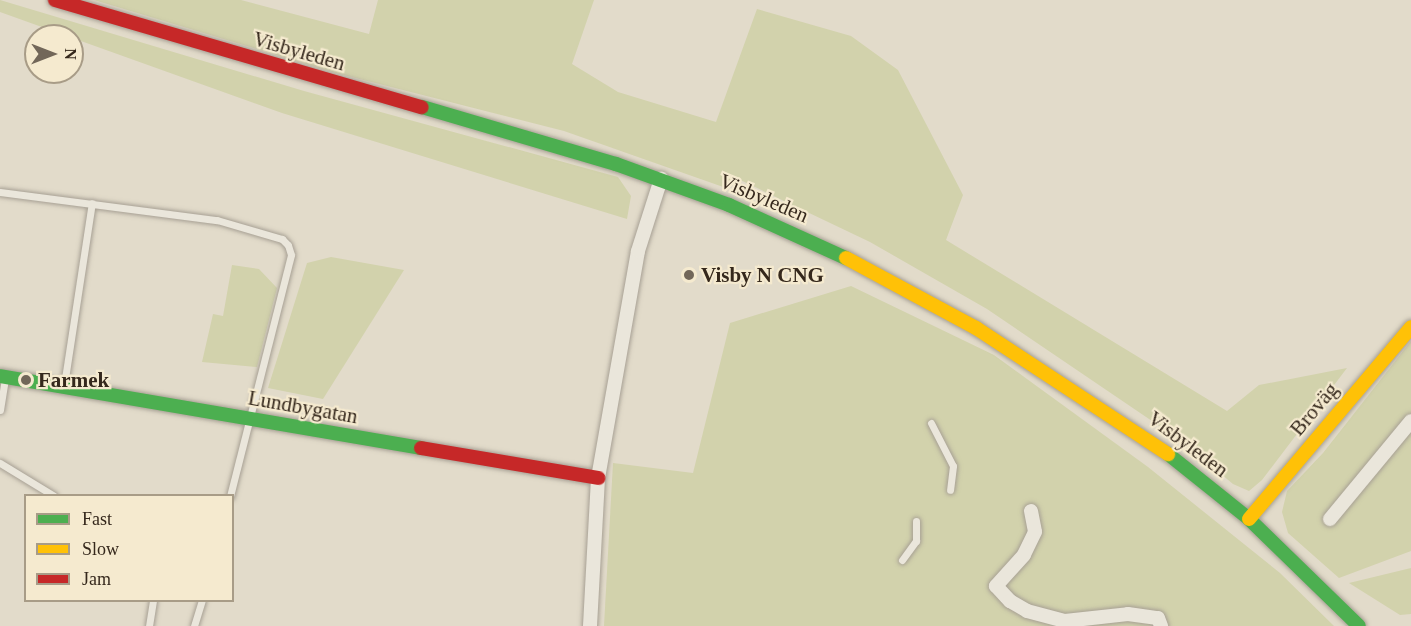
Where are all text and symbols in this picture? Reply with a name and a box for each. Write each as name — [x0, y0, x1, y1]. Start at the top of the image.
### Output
north arrow — [24, 24, 84, 84]
street label: Visbyleden — [250, 26, 348, 76]
text: N — [62, 48, 79, 60]
street label: Visbyleden — [716, 168, 812, 228]
place label: Visby N CNG — [701, 262, 824, 288]
marker: Visby N CNG — [682, 268, 696, 282]
place label: Farmek — [38, 367, 109, 393]
marker: Farmek — [19, 373, 33, 387]
street label: Broväg — [1284, 377, 1344, 441]
street label: Lundbygatan — [246, 385, 360, 429]
street label: Visbyleden — [1143, 406, 1233, 482]
legend — [24, 494, 234, 602]
text: Fast — [82, 509, 112, 529]
text: Slow — [82, 539, 119, 559]
text: Jam — [82, 569, 111, 589]

